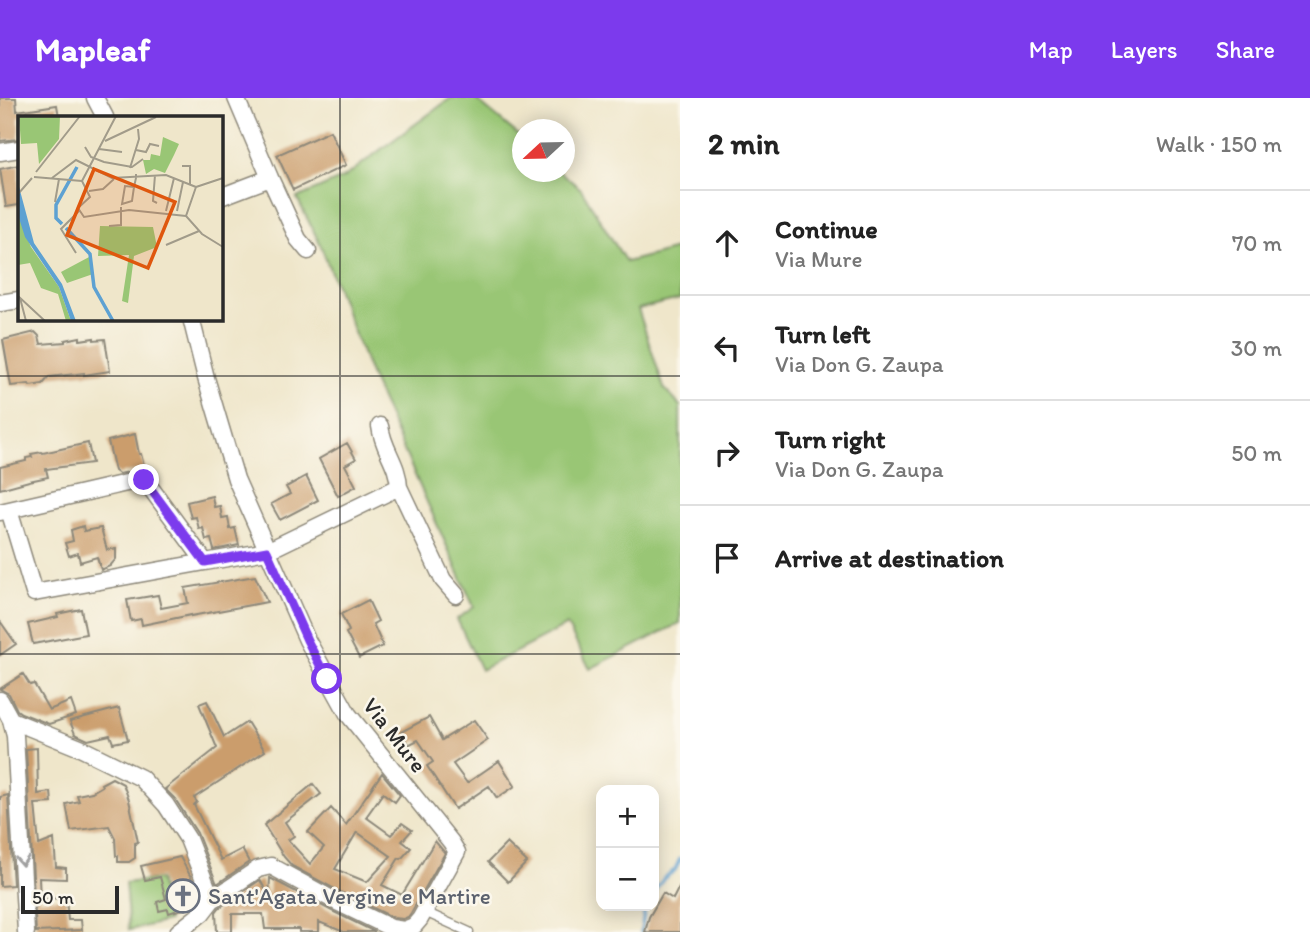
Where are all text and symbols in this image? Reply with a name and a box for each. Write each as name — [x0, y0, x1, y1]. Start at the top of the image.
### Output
text: Mapleaf — [35, 30, 150, 69]
text: Map — [1029, 35, 1073, 64]
text: Layers — [1111, 35, 1178, 64]
text: Share — [1216, 35, 1275, 64]
inset map — [18, 116, 222, 320]
north arrow — [512, 119, 575, 182]
text: 2 min — [708, 125, 779, 162]
text: Walk · 150 m — [1156, 130, 1282, 158]
text: Continue — [775, 213, 878, 245]
icon: ahead — [708, 224, 746, 262]
text: 70 m — [1232, 229, 1282, 257]
text: Via Mure — [775, 245, 862, 273]
text: Turn left — [775, 318, 871, 350]
icon: left — [708, 329, 746, 367]
text: 30 m — [1231, 334, 1282, 362]
text: Via Don G. Zaupa — [775, 350, 944, 378]
text: Turn right — [775, 423, 886, 455]
icon: right — [708, 434, 746, 472]
text: 50 m — [1231, 439, 1282, 467]
text: Via Don G. Zaupa — [775, 455, 944, 483]
route end — [128, 464, 159, 495]
icon: arrive — [708, 539, 746, 577]
text: Arrive at destination — [775, 542, 1004, 574]
route start — [311, 663, 342, 694]
street label: Via Mure — [357, 692, 433, 778]
map controls — [596, 785, 659, 911]
button: + — [596, 785, 659, 848]
button: − — [596, 848, 659, 911]
one-way arrow — [15, 856, 30, 867]
church icon: Sant'Agata Vergine e Martire — [164, 877, 202, 915]
place label: Sant'Agata Vergine e Martire — [208, 882, 491, 910]
scale bar — [21, 883, 119, 915]
text: 50 m — [32, 886, 74, 909]

